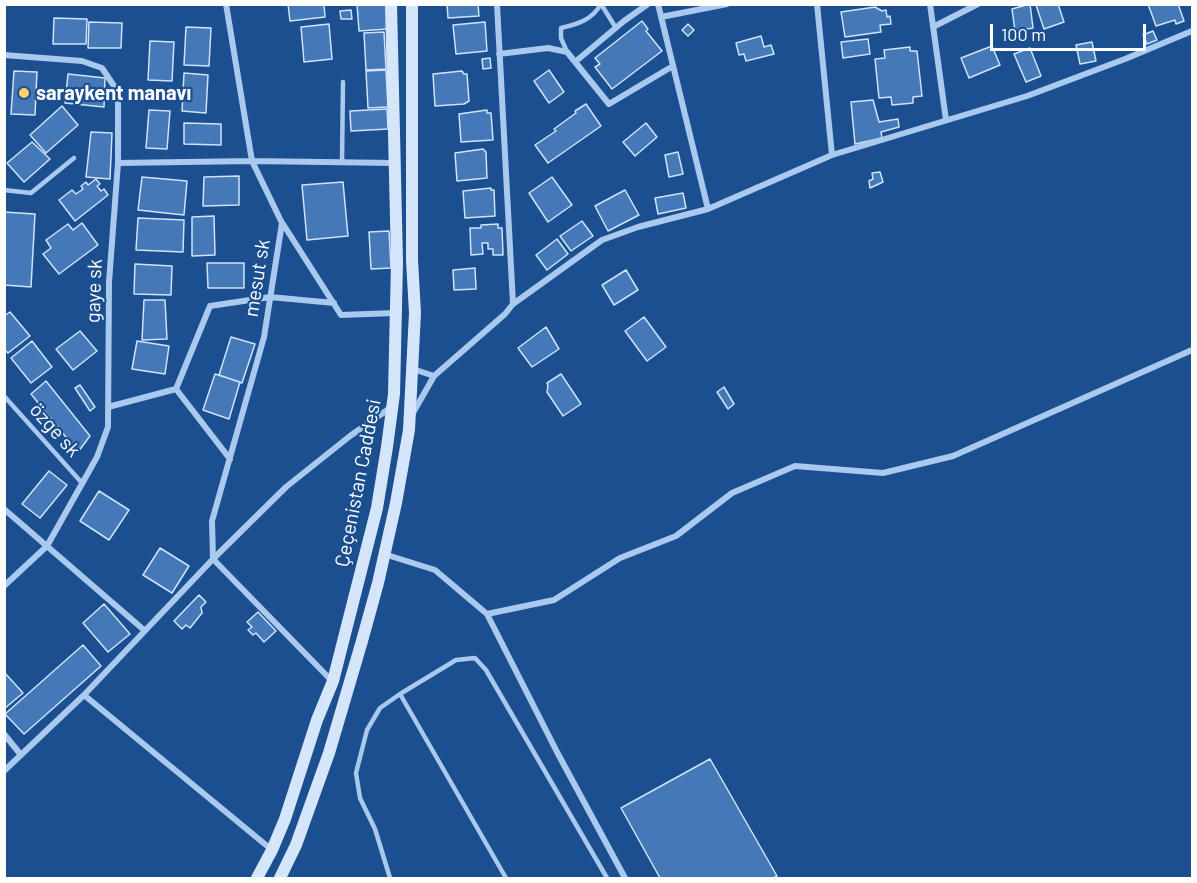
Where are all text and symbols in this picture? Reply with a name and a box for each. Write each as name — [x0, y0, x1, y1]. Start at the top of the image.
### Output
scale bar — [993, 12, 1149, 50]
text: 100 m — [1001, 23, 1046, 45]
place label: saraykent manavı — [36, 81, 191, 105]
marker: saraykent manavı — [17, 86, 31, 100]
street label: mesut sk — [239, 238, 275, 318]
street label: gaye sk — [81, 259, 107, 323]
street label: Çeçenistan Caddesi — [330, 397, 386, 569]
street label: özge sk — [24, 398, 86, 462]

